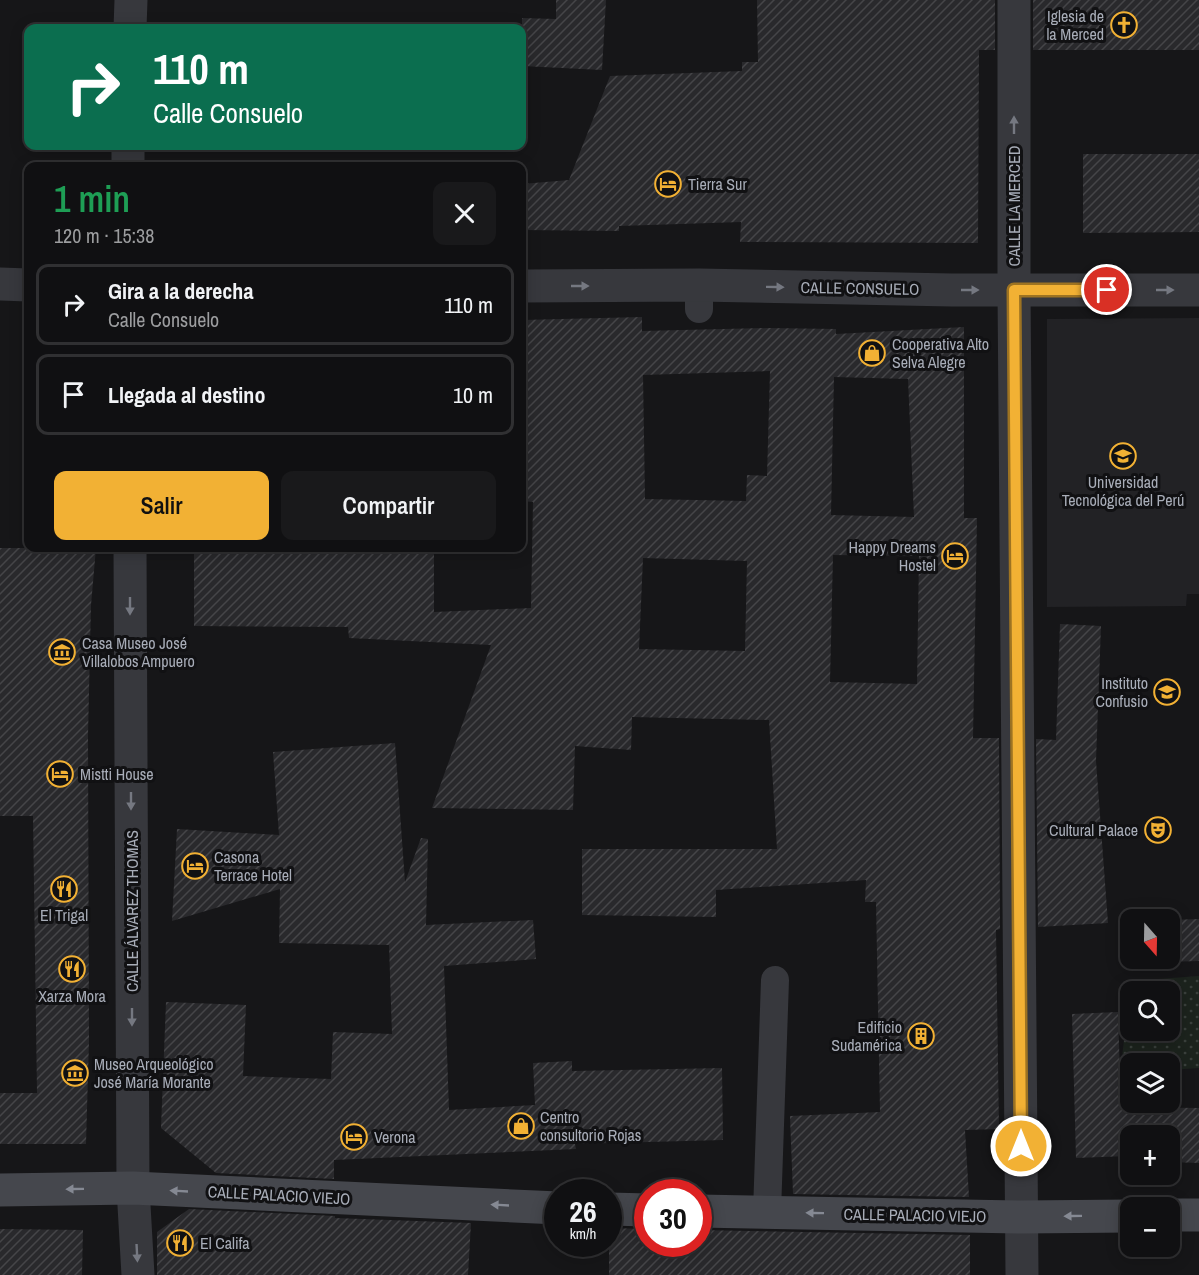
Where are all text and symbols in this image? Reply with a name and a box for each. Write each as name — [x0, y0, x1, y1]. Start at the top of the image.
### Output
place label: Iglesia de la Merced — [1046, 5, 1104, 45]
church icon: Iglesia de la Merced — [1109, 10, 1139, 40]
text: 110 m — [153, 41, 249, 97]
icon: right — [54, 48, 132, 126]
text: Calle Consuelo — [153, 95, 303, 131]
one-way arrow — [1009, 115, 1019, 134]
street label: CALLE LA MERCED — [1003, 145, 1025, 267]
hotel icon: Tierra Sur — [653, 169, 683, 199]
place label: Tierra Sur — [688, 173, 747, 195]
text: 1 min — [54, 175, 130, 223]
button: close — [433, 182, 496, 245]
text: 120 m · 15:38 — [54, 222, 154, 249]
pin — [1081, 264, 1132, 315]
icon: arrive — [1090, 273, 1123, 306]
text: Gira a la derecha — [108, 276, 253, 306]
street label: CALLE CONSUELO — [800, 276, 920, 300]
one-way arrow — [571, 281, 590, 291]
one-way arrow — [766, 282, 785, 292]
one-way arrow — [961, 285, 980, 295]
one-way arrow — [1156, 285, 1175, 295]
icon: right — [57, 288, 90, 321]
text: 110 m — [444, 290, 493, 320]
text: Calle Consuelo — [108, 306, 219, 333]
place label: Cooperativa Alto Selva Alegre — [892, 333, 989, 373]
shop icon: Cooperativa Alto Selva Alegre — [857, 338, 887, 368]
icon: arrive — [57, 378, 90, 411]
text: Llegada al destino — [108, 380, 265, 410]
text: 10 m — [453, 380, 493, 410]
school or university icon: Universidad Tecnológica del Perú — [1108, 441, 1138, 471]
button: Salir — [54, 471, 269, 540]
button: Compartir — [281, 471, 496, 540]
place label: Universidad Tecnológica del Perú — [1062, 471, 1184, 511]
place label: Happy Dreams Hostel — [849, 536, 936, 576]
hotel icon: Happy Dreams Hostel — [940, 541, 970, 571]
one-way arrow — [125, 596, 135, 615]
place label: Casa Museo José Villalobos Ampuero — [82, 632, 195, 672]
museum icon: Casa Museo José Villalobos Ampuero — [47, 637, 77, 667]
place label: Instituto Confusio — [1095, 672, 1148, 712]
school or university icon: Instituto Confusio — [1152, 677, 1182, 707]
hotel icon: Mistti House — [45, 759, 75, 789]
place label: Mistti House — [80, 763, 154, 785]
one-way arrow — [126, 791, 136, 810]
theatre icon: Cultural Palace — [1143, 815, 1173, 845]
place label: Cultural Palace — [1049, 819, 1138, 841]
street label: CALLE ÁLVAREZ THOMAS — [121, 830, 143, 992]
place label: Casona Terrace Hotel — [214, 846, 292, 886]
hotel icon: Casona Terrace Hotel — [180, 851, 210, 881]
restaurant icon: El Trigal — [49, 874, 79, 904]
place label: El Trigal — [40, 904, 88, 926]
north arrow — [1120, 909, 1180, 969]
map controls — [1120, 909, 1180, 1257]
restaurant icon: Xarza Mora — [57, 954, 87, 984]
button: search — [1120, 981, 1180, 1041]
place label: Xarza Mora — [38, 985, 107, 1007]
one-way arrow — [128, 1007, 137, 1026]
place label: Edificio Sudamérica — [831, 1016, 903, 1056]
building icon: Edificio Sudamérica — [906, 1021, 936, 1051]
place label: Museo Arqueológico José María Morante — [94, 1053, 214, 1093]
button: layers — [1120, 1053, 1180, 1113]
museum icon: Museo Arqueológico José María Morante — [60, 1058, 90, 1088]
place label: Centro consultorio Rojas — [540, 1106, 641, 1146]
shop icon: Centro consultorio Rojas — [506, 1111, 536, 1141]
position arrow — [989, 1114, 1053, 1178]
hotel icon: Verona — [339, 1122, 369, 1152]
button: + — [1120, 1125, 1180, 1185]
place label: Verona — [374, 1126, 416, 1148]
speed limit sign: 30 — [634, 1179, 712, 1257]
street label: CALLE PALACIO VIEJO — [207, 1180, 351, 1210]
one-way arrow — [65, 1184, 84, 1194]
one-way arrow — [169, 1186, 188, 1195]
text: 26 — [569, 1191, 597, 1231]
button: − — [1120, 1197, 1180, 1257]
one-way arrow — [490, 1201, 509, 1210]
street label: CALLE PALACIO VIEJO — [843, 1203, 987, 1227]
one-way arrow — [805, 1208, 824, 1218]
one-way arrow — [1063, 1212, 1082, 1221]
text: km/h — [570, 1223, 596, 1244]
restaurant icon: El Califa — [165, 1228, 195, 1258]
place label: El Califa — [200, 1232, 250, 1254]
one-way arrow — [132, 1243, 141, 1262]

